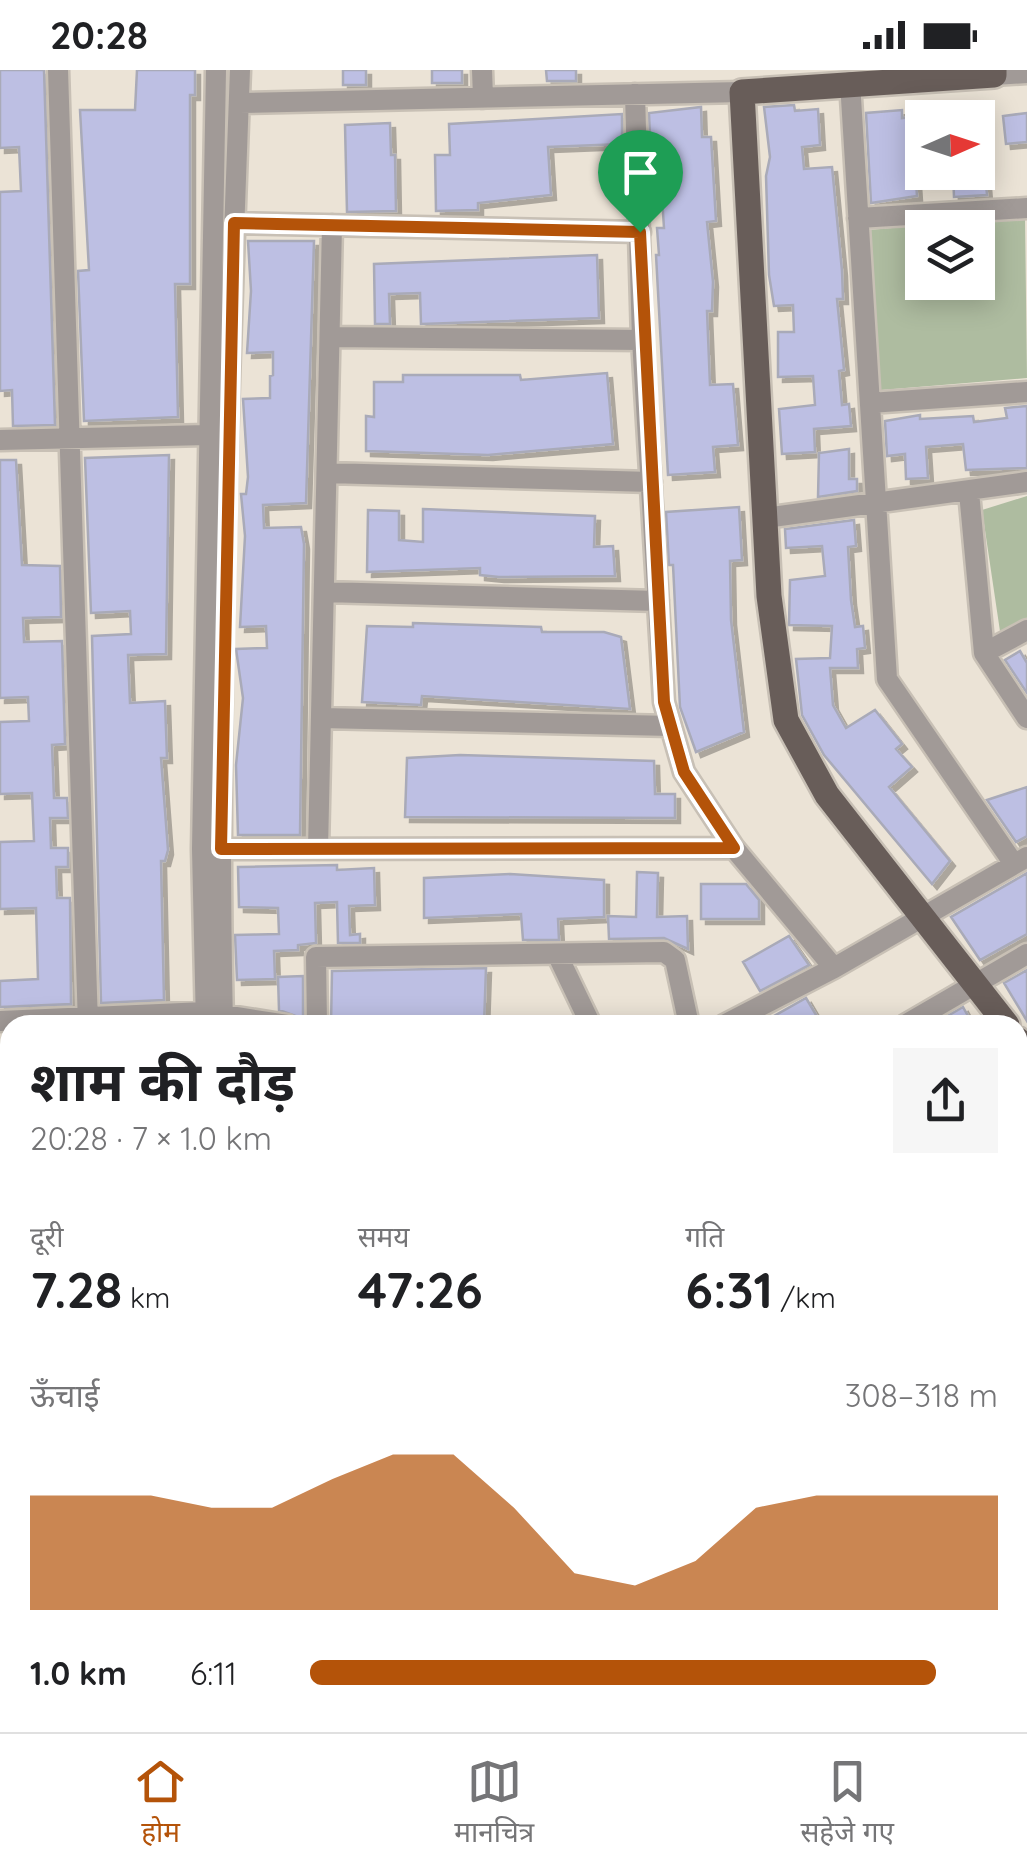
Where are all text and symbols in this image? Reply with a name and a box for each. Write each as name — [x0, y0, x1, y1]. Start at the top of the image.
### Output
text: 20:28 — [50, 11, 148, 59]
north arrow — [905, 100, 995, 190]
map controls — [905, 100, 995, 300]
pin — [598, 130, 683, 233]
icon: arrive — [613, 145, 668, 200]
button: layers — [905, 210, 995, 300]
text: शाम की दौड़ — [30, 1046, 295, 1115]
button: share — [893, 1048, 998, 1153]
text: 20:28 · 7 × 1.0 km — [30, 1118, 272, 1158]
text: दूरी — [30, 1219, 64, 1254]
text: समय — [358, 1219, 410, 1254]
text: गति — [685, 1219, 724, 1254]
text: 7.28 — [30, 1258, 122, 1321]
text: 47:26 — [358, 1258, 483, 1321]
text: 6:31 — [685, 1258, 773, 1321]
text: km — [122, 1280, 170, 1315]
text: /km — [773, 1280, 836, 1315]
text: ऊँचाई — [30, 1375, 99, 1415]
text: 308–318 m — [845, 1375, 998, 1415]
text: 1.0 km — [30, 1653, 127, 1693]
text: 6:11 — [190, 1653, 237, 1693]
tab: होम — [133, 1754, 188, 1853]
tab: मानचित्र — [454, 1754, 534, 1853]
tab: सहेजे गए — [800, 1754, 894, 1853]

